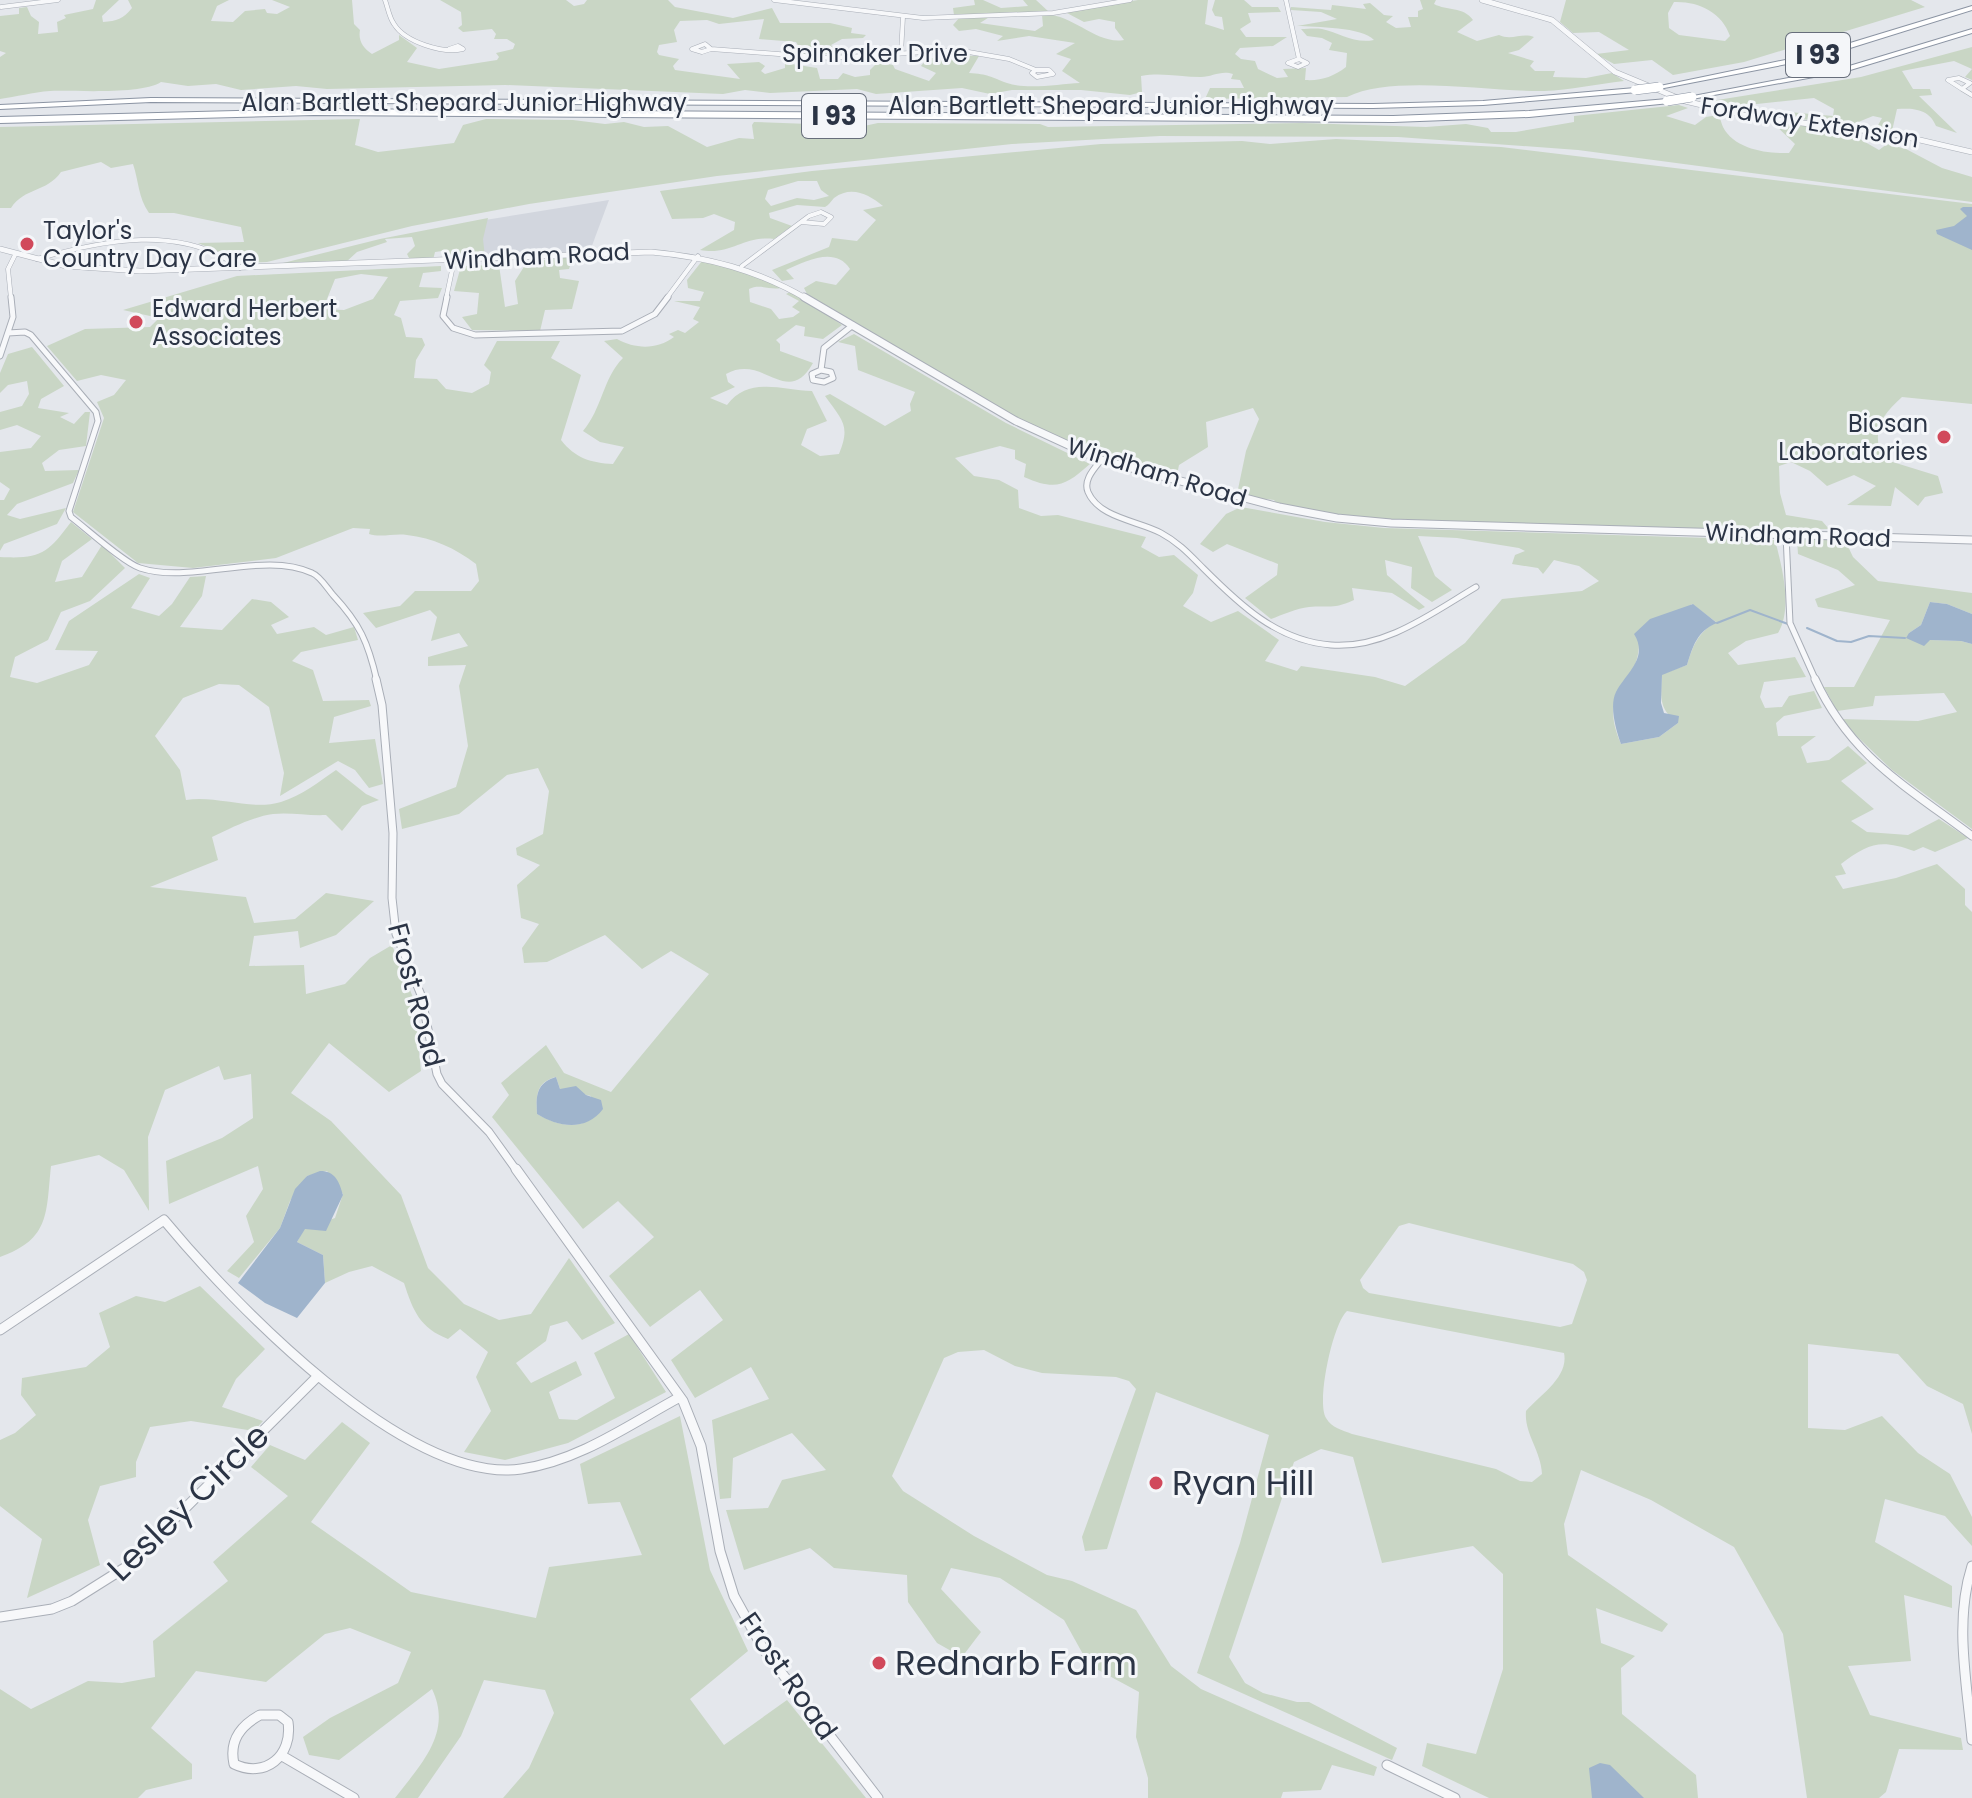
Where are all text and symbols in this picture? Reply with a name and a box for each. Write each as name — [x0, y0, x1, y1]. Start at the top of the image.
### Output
road number: I 93 — [1786, 33, 1850, 77]
street label: Spinnaker Drive — [782, 37, 968, 70]
street label: Alan Bartlett Shepard Junior Highway — [241, 86, 687, 119]
street label: Fordway Extension — [1699, 88, 1921, 156]
street label: Alan Bartlett Shepard Junior Highway — [888, 89, 1334, 122]
road number: I 93 — [802, 94, 866, 138]
place label: Taylor's Country Day Care — [43, 214, 257, 275]
marker: Taylor's Country Day Care — [18, 235, 36, 253]
street label: Windham Road — [443, 235, 631, 277]
place label: Edward Herbert Associates — [152, 292, 337, 353]
marker: Edward Herbert Associates — [127, 313, 145, 331]
place label: Biosan Laboratories — [1778, 407, 1928, 468]
marker: Biosan Laboratories — [1935, 428, 1953, 446]
street label: Windham Road — [1063, 429, 1251, 515]
street label: Windham Road — [1704, 515, 1892, 555]
street label: Frost Road — [378, 919, 454, 1071]
street label: Lesley Circle — [96, 1412, 280, 1592]
place label: Ryan Hill — [1172, 1459, 1314, 1507]
marker: Ryan Hill — [1147, 1474, 1165, 1492]
street label: Frost Road — [730, 1604, 846, 1748]
place label: Rednarb Farm — [895, 1639, 1137, 1687]
marker: Rednarb Farm — [870, 1654, 888, 1672]

